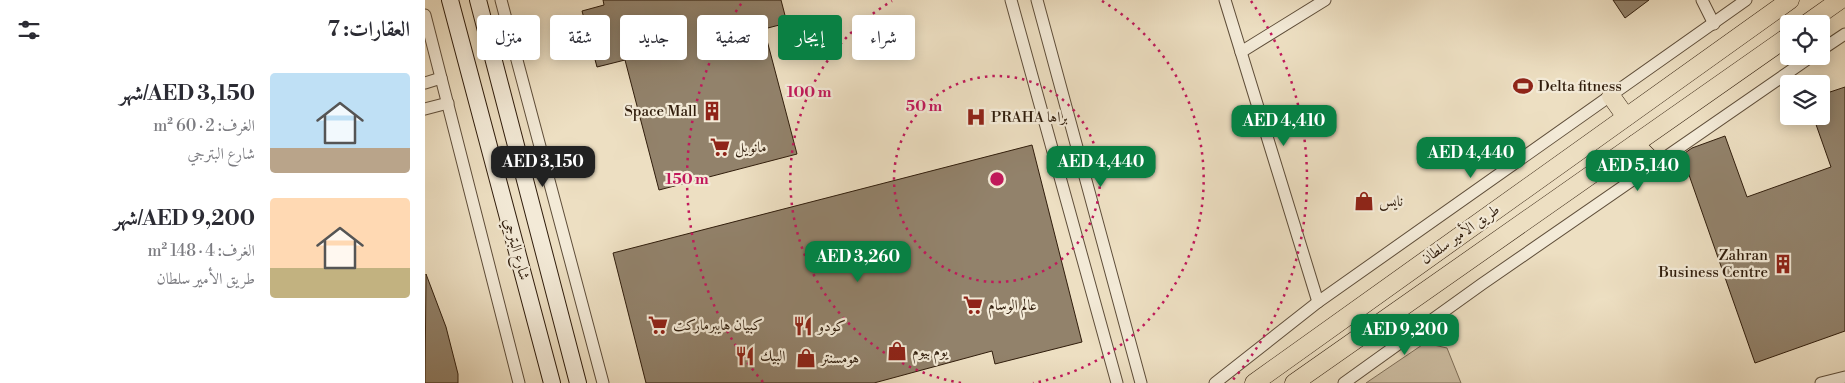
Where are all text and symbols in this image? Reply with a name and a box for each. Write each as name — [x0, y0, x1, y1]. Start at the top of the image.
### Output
chip: منزل — [477, 15, 540, 60]
chip: شقة — [550, 15, 610, 60]
chip: جديد — [620, 15, 687, 60]
chip: تصفية — [697, 15, 768, 60]
chip: إيجار — [778, 15, 842, 60]
chip: شراء — [852, 15, 915, 60]
map controls — [1780, 15, 1830, 125]
button: locate — [1780, 15, 1830, 65]
icon: filters — [15, 16, 43, 44]
text: العقارات: 7 — [327, 17, 410, 43]
sports icon: Delta fitness — [1512, 75, 1534, 97]
button: layers — [1780, 75, 1830, 125]
place label: Delta fitness — [1538, 77, 1622, 96]
text: AED 3,150/شهر — [119, 81, 255, 107]
text: 100 m — [787, 83, 832, 102]
icon: home — [310, 93, 370, 153]
text: 50 m — [906, 97, 942, 116]
building icon: Space Mall — [701, 100, 723, 122]
place label: Space Mall — [624, 102, 698, 121]
pin: AED 4,410 — [1227, 104, 1341, 147]
hospital icon: PRAHA براها — [965, 106, 987, 128]
place label: PRAHA براها — [991, 108, 1068, 127]
text: AED 4,410 — [1243, 111, 1325, 131]
text: الغرف: 2 · 60 m² — [153, 116, 255, 136]
supermarket icon: مانويل — [709, 136, 731, 158]
pin: AED 4,440 — [1414, 136, 1528, 179]
place label: مانويل — [735, 138, 767, 158]
text: AED 4,440 — [1428, 143, 1514, 163]
text: شارع البترجي — [187, 144, 255, 164]
pin: AED 3,150 — [486, 146, 600, 188]
pin: AED 4,440 — [1044, 146, 1158, 188]
pin: AED 5,140 — [1581, 150, 1695, 192]
text: AED 3,150 — [502, 152, 584, 172]
text: AED 4,440 — [1058, 152, 1144, 172]
text: AED 5,140 — [1597, 156, 1679, 176]
text: 150 m — [665, 170, 709, 189]
centre of rings — [988, 170, 1006, 188]
shop icon: نايس — [1353, 190, 1375, 212]
place label: نايس — [1379, 192, 1403, 211]
street label: طريق الأمير سلطان — [1416, 199, 1504, 269]
text: AED 9,200/شهر — [114, 206, 255, 232]
street label: شارع البترجي — [496, 216, 534, 283]
icon: home — [310, 218, 370, 278]
pin: AED 3,260 — [801, 240, 915, 283]
text: الغرف: 4 · 148 m² — [147, 241, 255, 261]
place label: Zahran Business Centre — [1658, 246, 1768, 282]
text: AED 3,260 — [816, 247, 900, 267]
building icon: Zahran Business Centre — [1772, 253, 1794, 275]
text: طريق الأمير سلطان — [157, 269, 255, 289]
supermarket icon: عالم الوسام — [962, 294, 984, 316]
place label: عالم الوسام — [988, 296, 1037, 318]
supermarket icon: كبيان هايبرماركت — [647, 314, 669, 336]
pin: AED 9,200 — [1348, 314, 1462, 356]
restaurant icon: كودو — [792, 315, 814, 337]
place label: كبيان هايبرماركت — [673, 316, 763, 335]
place label: كودو — [816, 317, 846, 336]
text: AED 9,200 — [1362, 320, 1448, 340]
shop icon: يوم بيوم — [886, 340, 908, 362]
place label: يوم بيوم — [912, 342, 949, 364]
restaurant icon: البيك — [734, 345, 756, 367]
place label: البيك — [760, 347, 786, 366]
shop icon: هومسنتر — [795, 347, 817, 369]
place label: هومسنتر — [819, 349, 859, 368]

